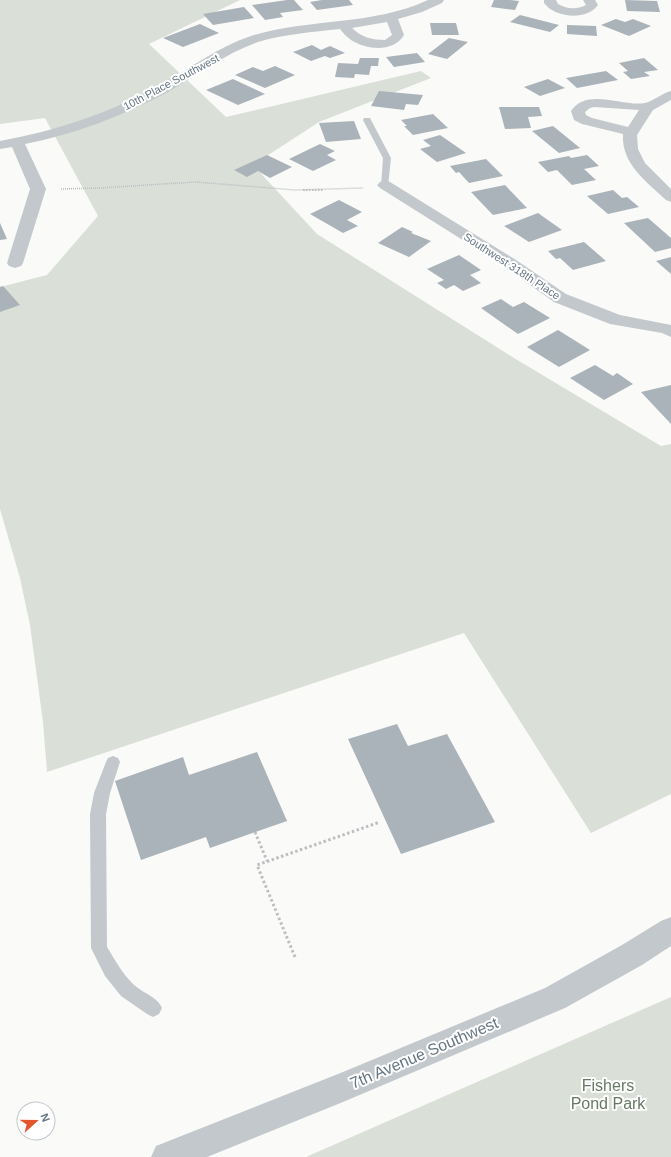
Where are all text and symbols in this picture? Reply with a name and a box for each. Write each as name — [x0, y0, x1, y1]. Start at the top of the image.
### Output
street label: 10th Place Southwest — [121, 52, 221, 112]
street label: Southwest 318th Place — [462, 230, 562, 302]
street label: 7th Avenue Southwest — [348, 1014, 501, 1092]
park label: Fishers Pond Park — [571, 1077, 646, 1112]
north arrow — [16, 1101, 56, 1141]
text: N — [38, 1112, 52, 1123]

